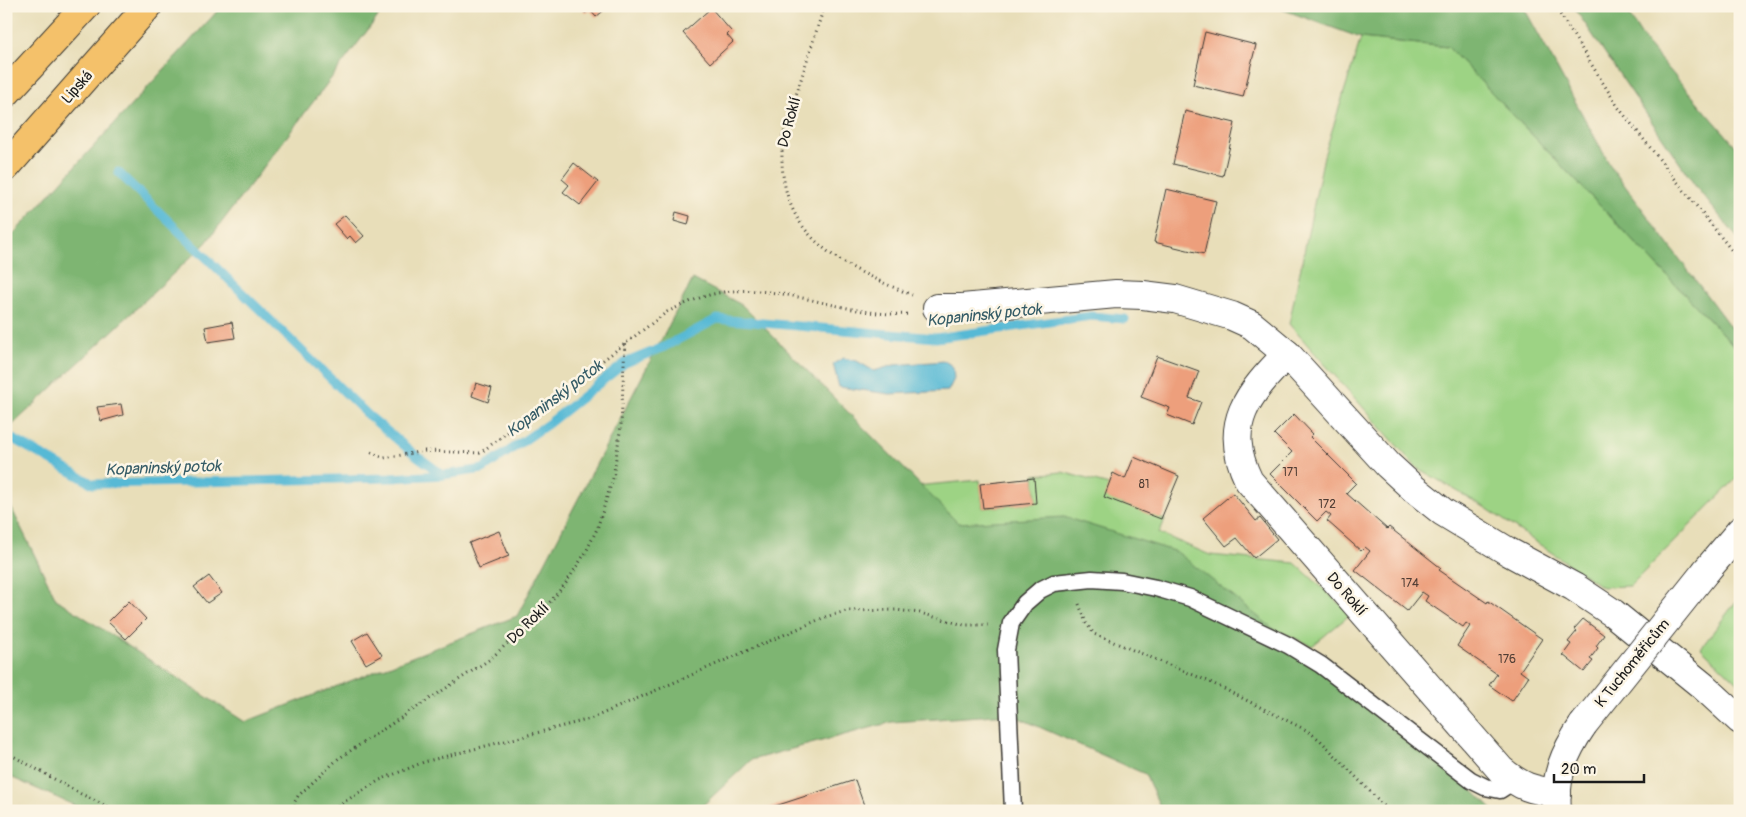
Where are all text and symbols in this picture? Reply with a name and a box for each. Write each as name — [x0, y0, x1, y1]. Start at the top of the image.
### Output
street label: Lipská — [58, 67, 97, 108]
street label: Do Roklí — [774, 95, 805, 149]
water label: Kopaninský potok — [926, 299, 1044, 331]
water label: Kopaninský potok — [502, 355, 608, 442]
water label: Kopaninský potok — [105, 456, 222, 480]
house number: 171 — [1282, 465, 1298, 480]
house number: 81 — [1139, 477, 1149, 492]
house number: 172 — [1318, 497, 1336, 512]
street label: Do Roklí — [1323, 569, 1371, 620]
house number: 174 — [1401, 576, 1419, 591]
street label: Do Roklí — [503, 599, 553, 648]
street label: K Tuchoměřicům — [1591, 615, 1674, 711]
house number: 176 — [1498, 652, 1516, 667]
scale bar — [1554, 752, 1644, 784]
text: 20 m — [1561, 760, 1596, 779]

